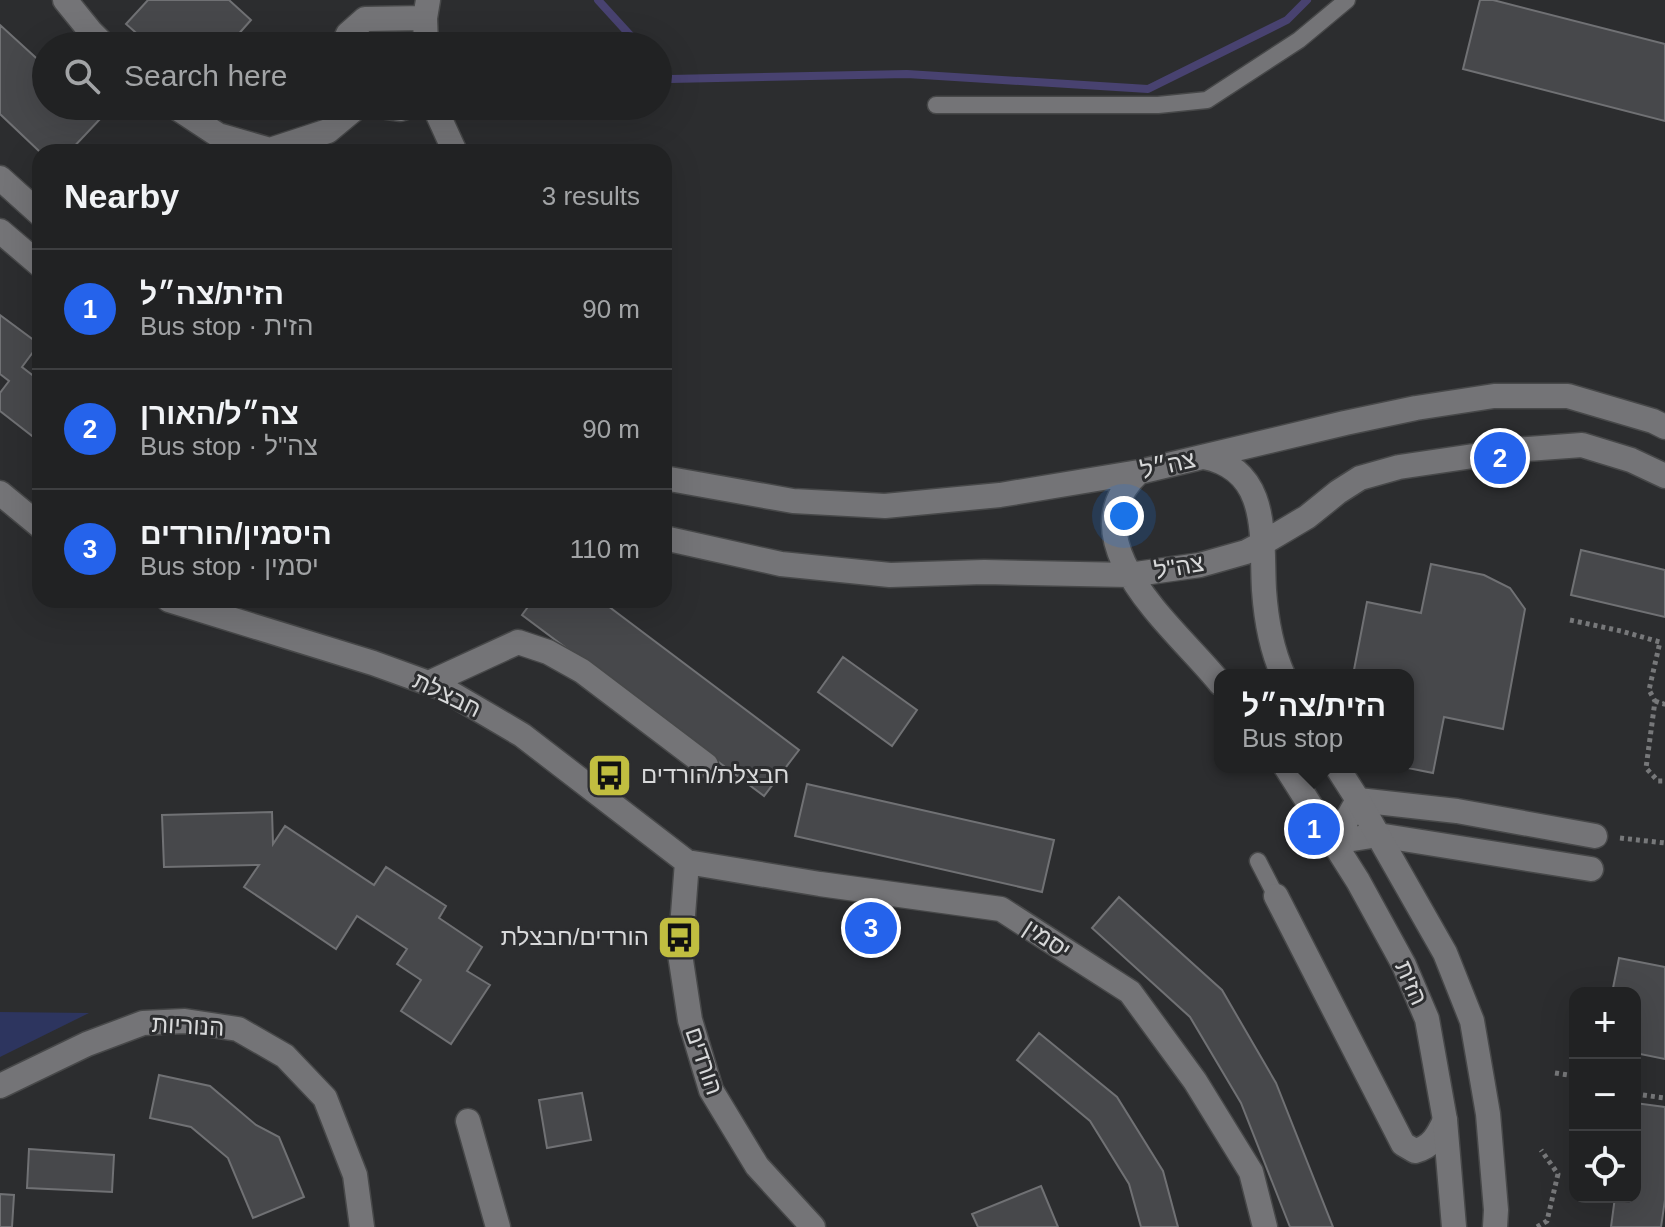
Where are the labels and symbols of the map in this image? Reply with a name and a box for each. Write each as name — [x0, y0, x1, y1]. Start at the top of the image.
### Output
pin: 2 — [1474, 428, 1526, 488]
street label: צה״ל — [1138, 445, 1198, 484]
your location — [1104, 496, 1144, 536]
street label: צה"ל — [1152, 549, 1206, 584]
street label: חבצלת — [409, 667, 486, 722]
bus stop icon: חבצלת/הורדים — [586, 751, 634, 799]
place label: חבצלת/הורדים — [641, 761, 789, 788]
pin: 1 — [1288, 799, 1340, 859]
pin: 3 — [845, 898, 897, 958]
bus stop icon: הורדים/חבצלת — [656, 913, 704, 961]
street label: יסמין — [1019, 914, 1076, 964]
place label: הורדים/חבצלת — [501, 923, 649, 950]
street label: הזית — [1390, 957, 1433, 1009]
street label: הנוריות — [151, 1010, 225, 1041]
street label: הורדים — [680, 1024, 729, 1098]

